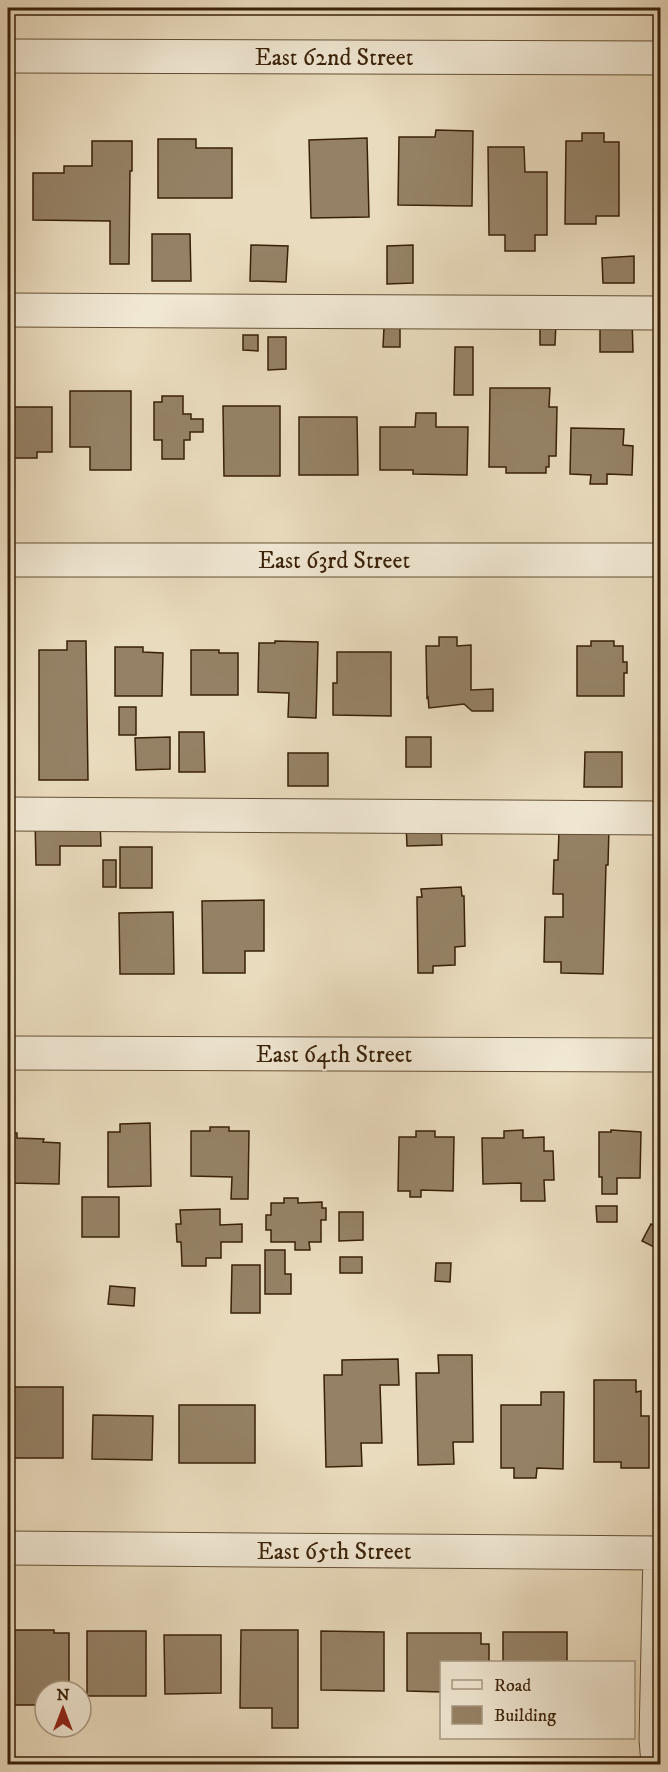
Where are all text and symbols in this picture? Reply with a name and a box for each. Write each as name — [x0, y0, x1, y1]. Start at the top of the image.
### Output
street label: East 62nd Street — [255, 43, 414, 73]
street label: East 63rd Street — [258, 546, 410, 576]
street label: East 64th Street — [256, 1040, 413, 1070]
street label: East 65th Street — [257, 1537, 412, 1567]
legend — [440, 1661, 635, 1739]
text: Road — [494, 1675, 531, 1697]
north arrow — [33, 1679, 93, 1739]
text: N — [56, 1685, 70, 1705]
text: Building — [494, 1705, 556, 1727]

